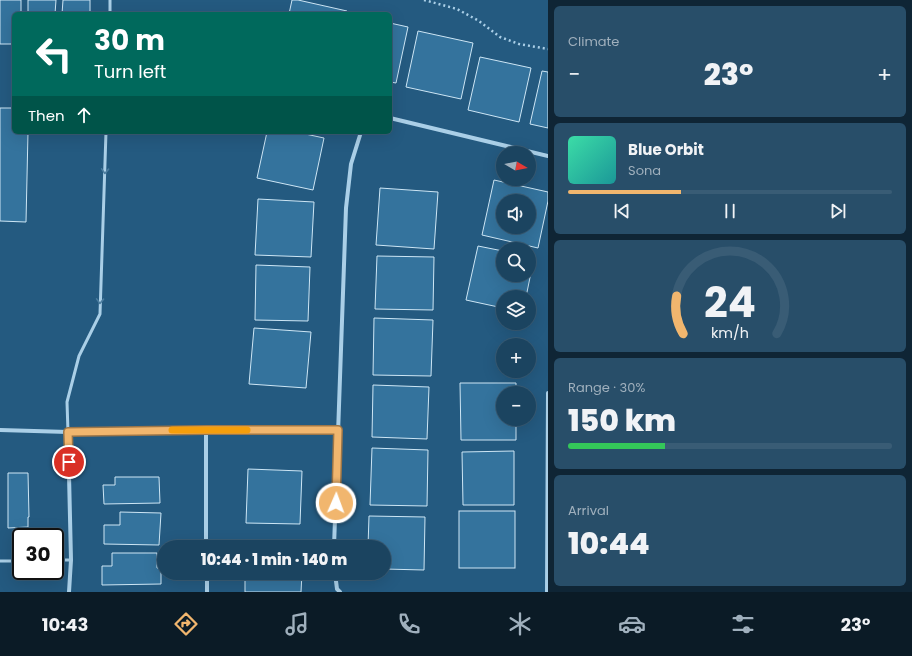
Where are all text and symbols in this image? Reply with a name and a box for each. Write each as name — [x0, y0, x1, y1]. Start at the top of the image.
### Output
text: 30 m — [94, 21, 165, 60]
icon: left — [28, 28, 80, 80]
text: Climate — [568, 32, 619, 51]
text: 23° — [704, 53, 753, 96]
text: Turn left — [94, 59, 166, 84]
text: − — [568, 59, 580, 90]
text: + — [877, 59, 892, 90]
icon: ahead — [73, 104, 95, 126]
text: Then — [28, 105, 65, 126]
text: Blue Orbit — [628, 139, 704, 160]
north arrow — [496, 146, 536, 186]
map controls — [496, 146, 536, 426]
text: Sona — [628, 161, 661, 180]
one-way arrow — [100, 168, 109, 174]
button: sound — [496, 194, 536, 234]
icon: previous — [611, 200, 633, 222]
icon: pause — [719, 200, 741, 222]
icon: next — [827, 200, 849, 222]
button: search — [496, 242, 536, 282]
text: 24 — [704, 273, 756, 332]
button: layers — [496, 290, 536, 330]
one-way arrow — [96, 298, 105, 304]
text: km/h — [711, 323, 749, 343]
button: + — [496, 338, 536, 378]
text: Range · 30% — [568, 378, 645, 397]
button: − — [496, 386, 536, 426]
text: 150 km — [568, 399, 676, 442]
pin — [52, 445, 86, 479]
icon: arrive — [58, 451, 80, 473]
position arrow — [315, 482, 357, 524]
text: Arrival — [568, 501, 609, 520]
text: 10:44 — [568, 522, 650, 565]
speed limit sign: 30 — [12, 528, 64, 580]
text: 10:44 · 1 min · 140 m — [201, 549, 347, 570]
icon: directions — [172, 610, 200, 638]
icon: music — [283, 610, 311, 638]
icon: phone — [395, 610, 423, 638]
icon: climate — [506, 610, 534, 638]
icon: car — [618, 610, 646, 638]
icon: filters — [729, 610, 757, 638]
text: 10:43 — [42, 612, 88, 637]
text: 23° — [841, 612, 870, 637]

